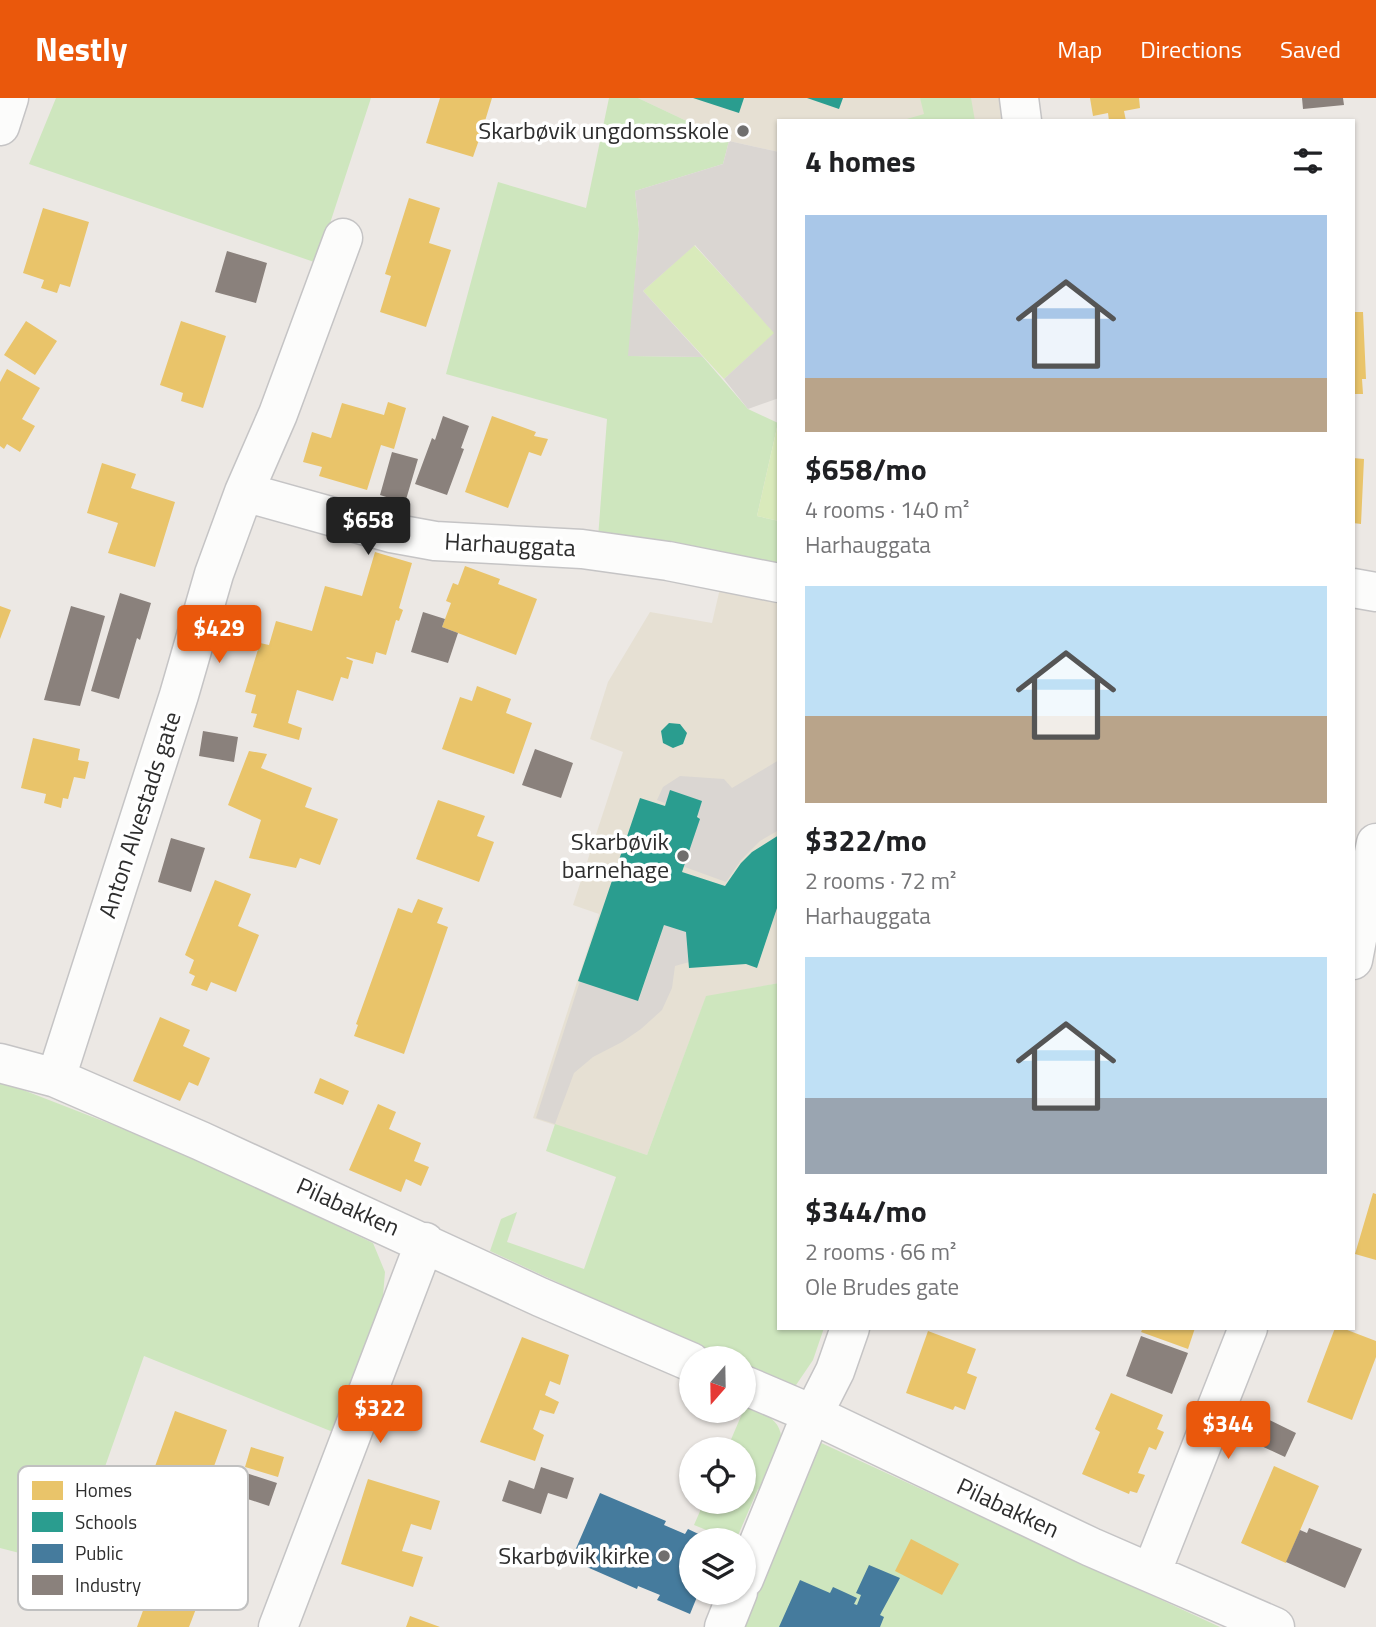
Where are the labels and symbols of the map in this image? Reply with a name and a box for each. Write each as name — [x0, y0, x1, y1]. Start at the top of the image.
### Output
place label: Skarbøvik ungdomsskole — [478, 112, 729, 148]
marker: Skarbøvik ungdomsskole — [735, 123, 751, 139]
pin: $658 — [327, 498, 409, 557]
street label: Harhauggata — [444, 523, 577, 565]
pin: $429 — [178, 606, 260, 665]
street label: Anton Alvestads gate — [89, 707, 189, 923]
place label: Skarbøvik barnehage — [562, 823, 669, 887]
marker: Skarbøvik barnehage — [675, 848, 691, 864]
street label: Pilabakken — [291, 1167, 406, 1245]
north arrow — [679, 1346, 756, 1423]
pin: $322 — [339, 1386, 421, 1445]
pin: $344 — [1187, 1402, 1269, 1461]
legend — [18, 1466, 248, 1610]
street label: Pilabakken — [951, 1468, 1066, 1547]
text: Homes — [75, 1475, 132, 1504]
text: Schools — [75, 1507, 137, 1536]
place label: Skarbøvik kirke — [498, 1537, 650, 1573]
text: Public — [75, 1538, 123, 1567]
marker: Skarbøvik kirke — [656, 1548, 672, 1564]
text: Industry — [75, 1570, 141, 1599]

